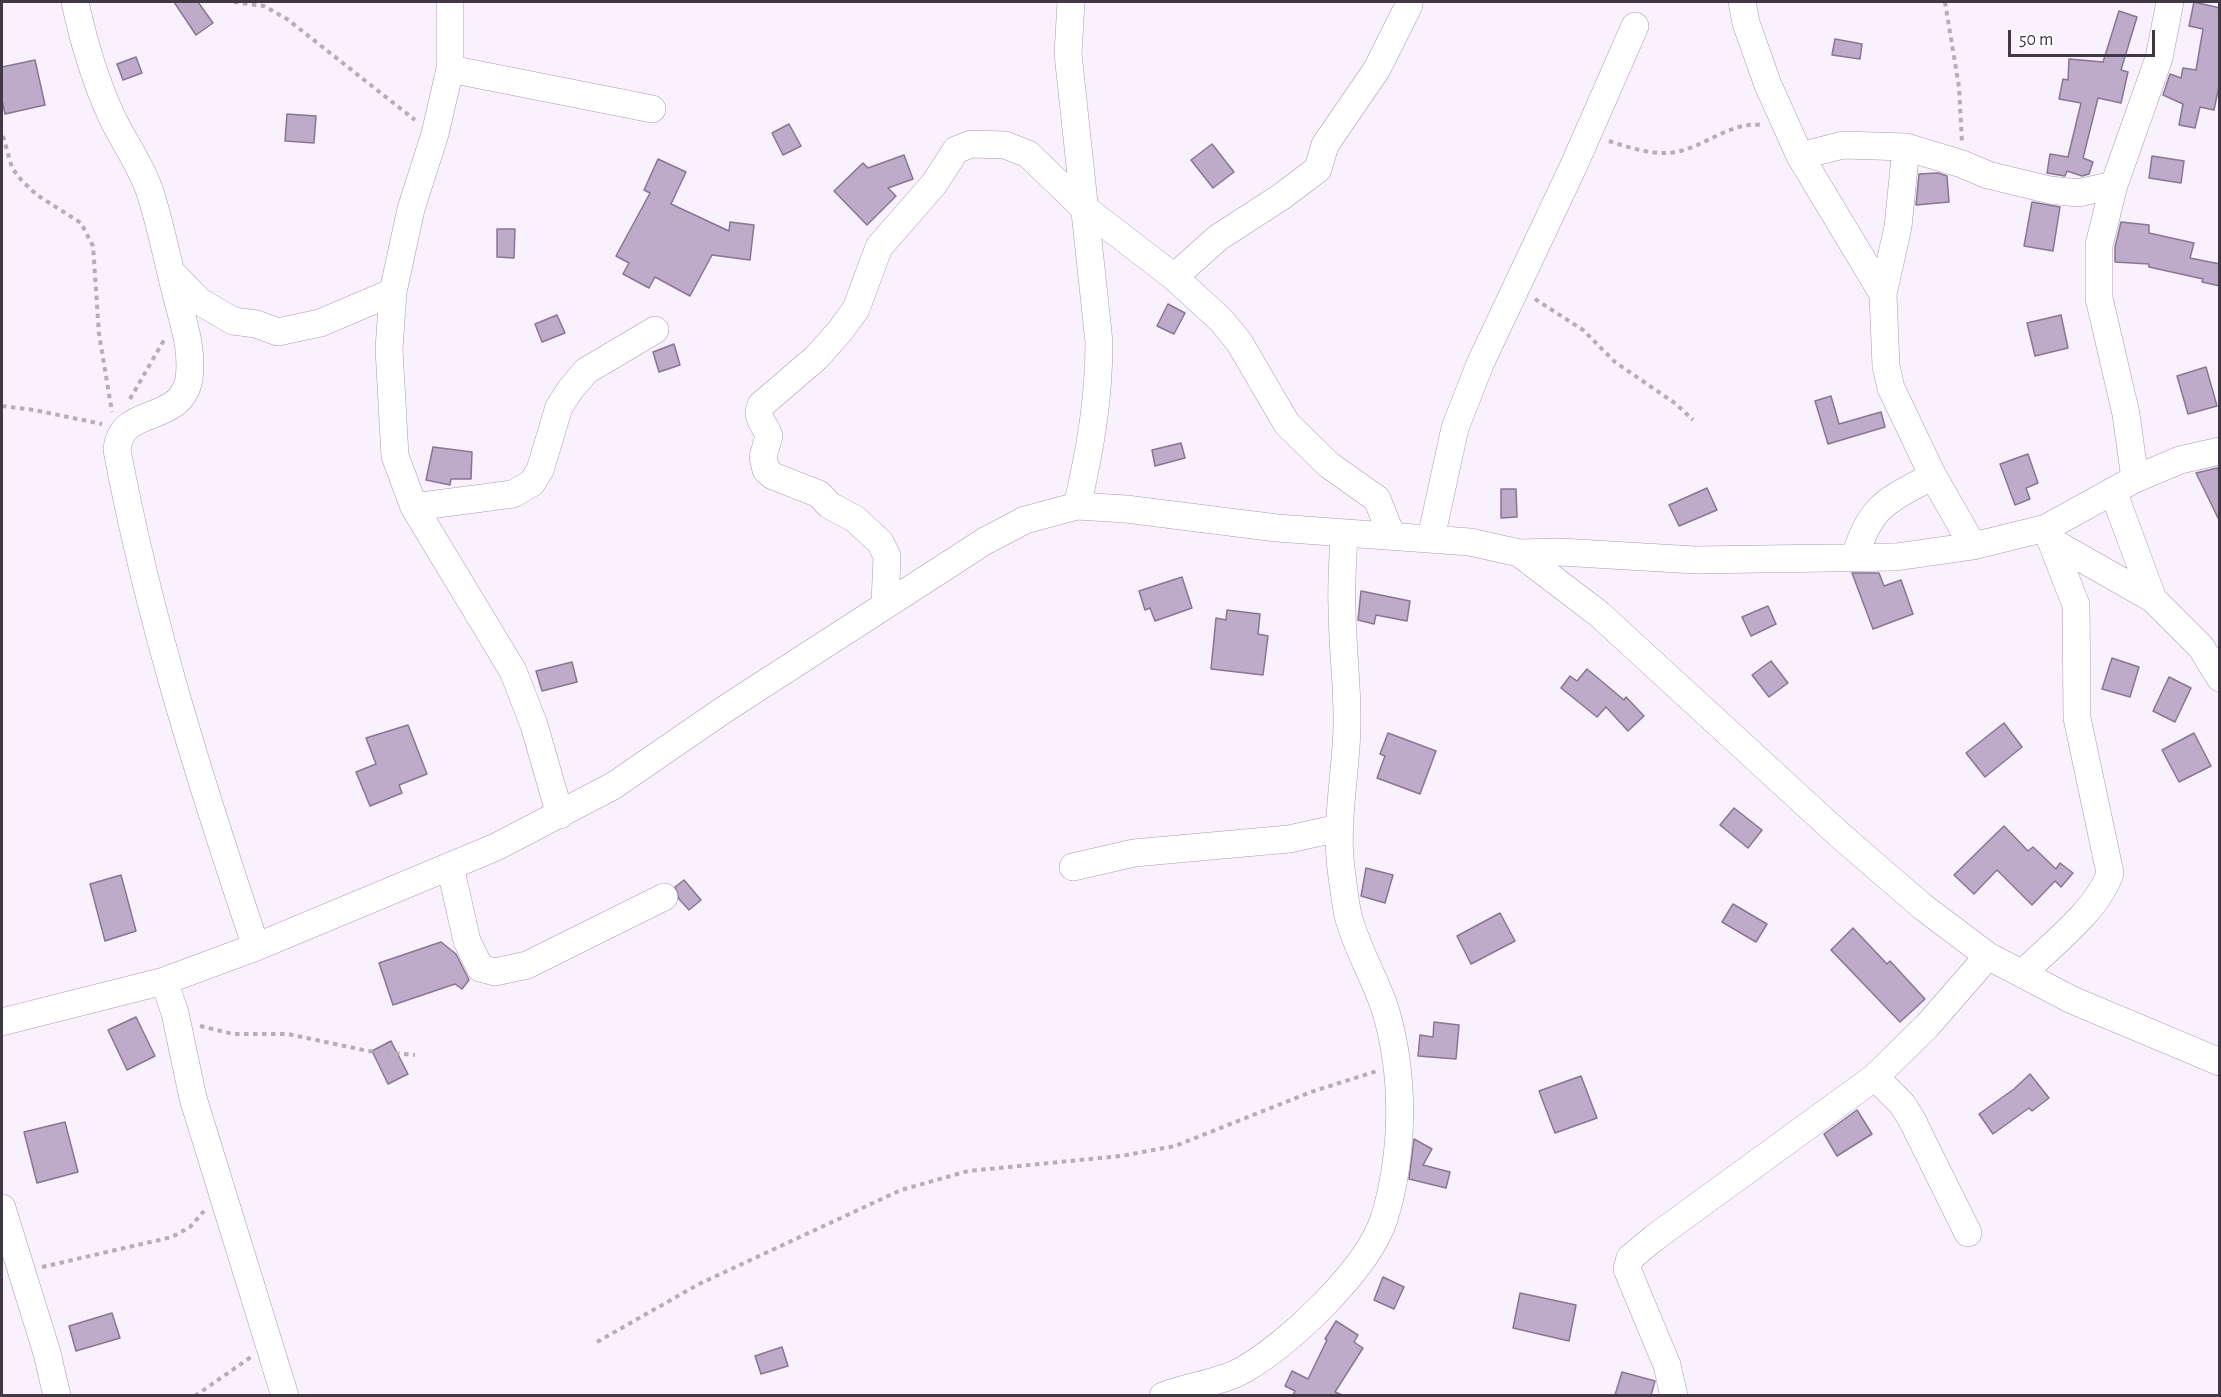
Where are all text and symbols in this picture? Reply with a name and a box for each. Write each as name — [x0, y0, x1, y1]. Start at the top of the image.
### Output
scale bar — [2011, 18, 2158, 56]
text: 50 m — [2019, 31, 2053, 49]

